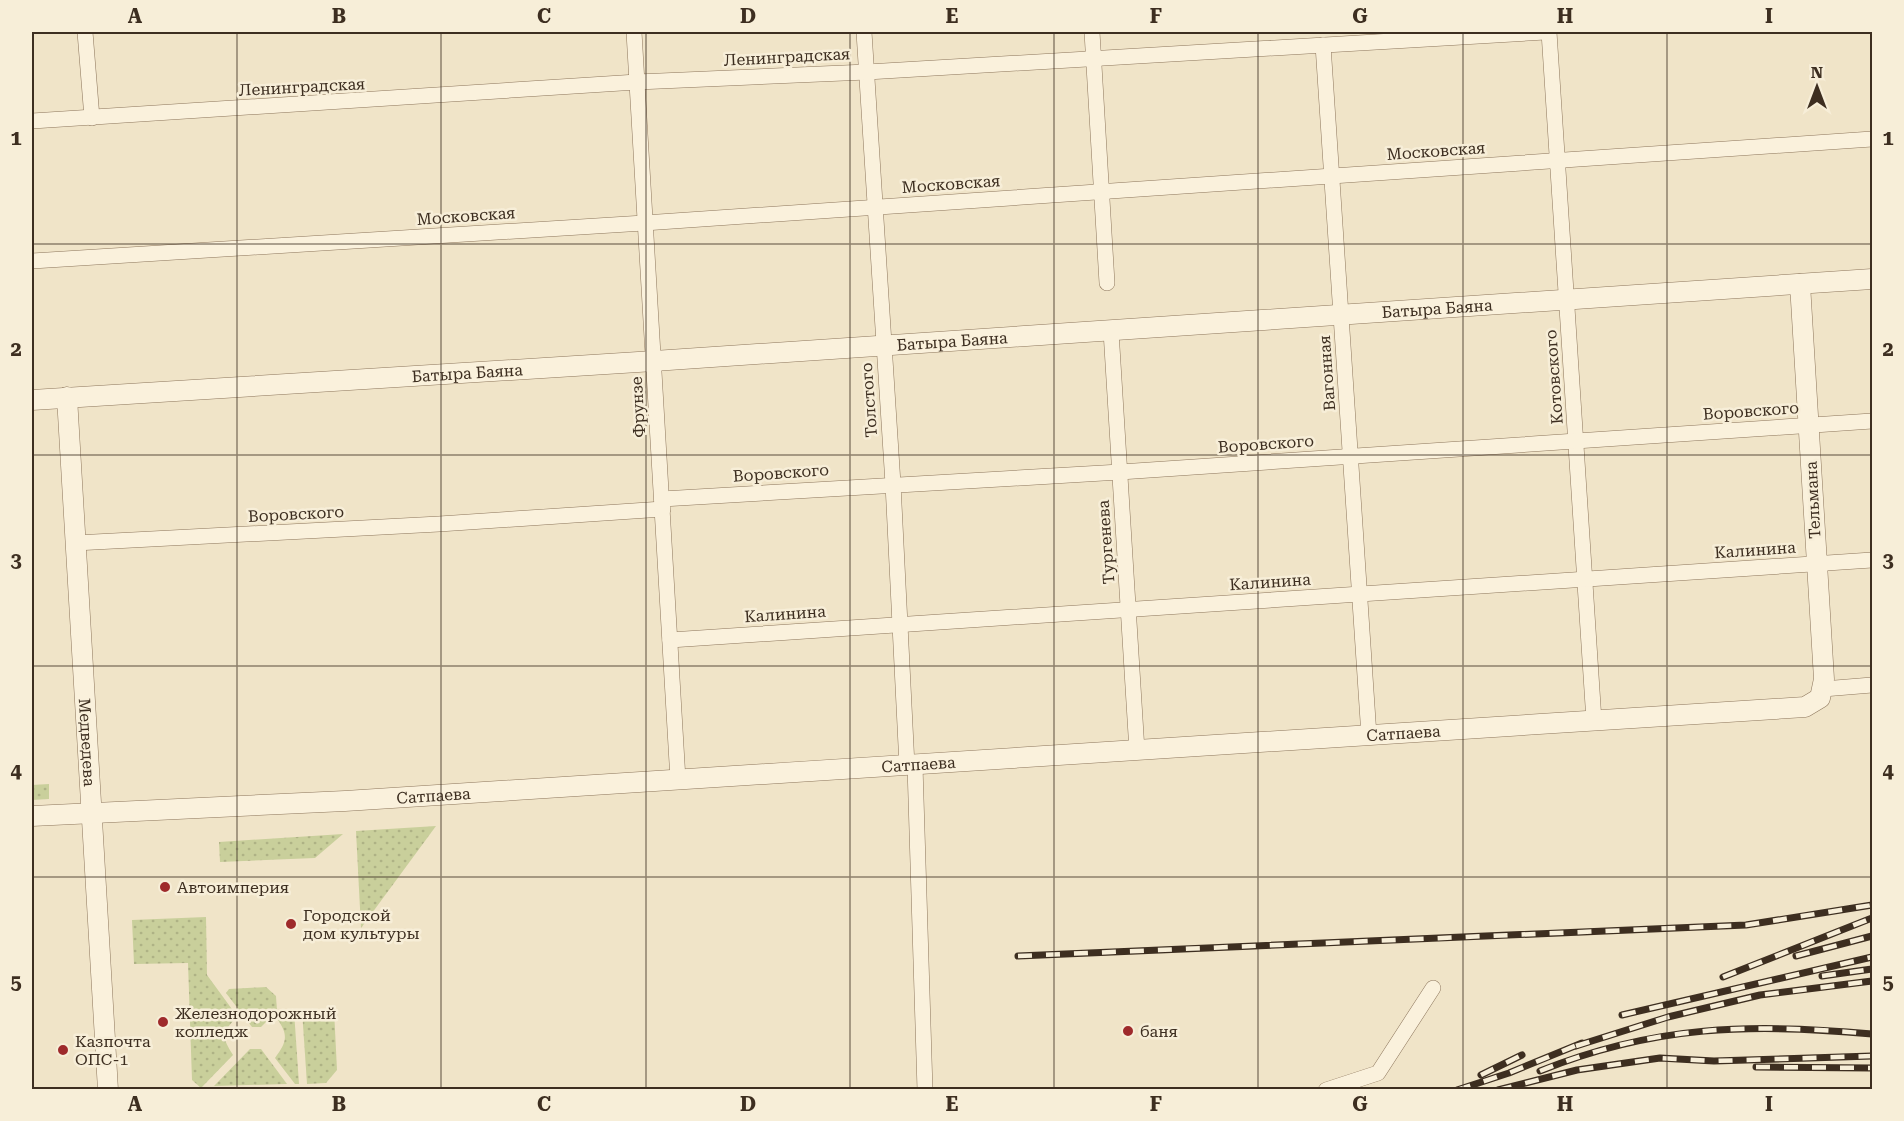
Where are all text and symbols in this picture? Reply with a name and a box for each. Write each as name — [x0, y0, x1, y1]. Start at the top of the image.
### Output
text: A — [128, 4, 143, 28]
text: B — [332, 4, 346, 28]
text: C — [537, 4, 551, 28]
text: D — [740, 4, 756, 28]
text: E — [946, 4, 959, 28]
text: F — [1150, 4, 1162, 28]
text: G — [1352, 4, 1368, 28]
text: H — [1557, 4, 1573, 28]
text: I — [1765, 4, 1773, 28]
street label: Ленинградская — [723, 44, 851, 70]
north arrow — [1787, 57, 1847, 117]
text: N — [1811, 63, 1823, 82]
street label: Ленинградская — [238, 74, 366, 100]
text: 1 — [10, 126, 22, 150]
text: 1 — [1882, 126, 1894, 150]
street label: Московская — [1386, 138, 1486, 164]
street label: Московская — [901, 171, 1001, 197]
street label: Московская — [416, 203, 516, 229]
street label: Батыра Баяна — [1381, 295, 1493, 322]
street label: Батыра Баяна — [896, 328, 1009, 354]
street label: Котовского — [1541, 329, 1567, 425]
street label: Вагонная — [1315, 335, 1339, 411]
text: 2 — [10, 337, 22, 361]
text: 2 — [1882, 337, 1894, 361]
street label: Батыра Баяна — [411, 360, 524, 386]
street label: Толстого — [857, 362, 881, 438]
street label: Фрунзе — [627, 376, 649, 438]
street label: Воровского — [1702, 398, 1800, 424]
street label: Воровского — [1217, 431, 1315, 457]
street label: Воровского — [732, 460, 830, 486]
street label: Тельмана — [1801, 460, 1825, 539]
street label: Тургенева — [1094, 499, 1118, 585]
street label: Воровского — [247, 502, 345, 526]
street label: Калинина — [1714, 538, 1797, 562]
text: 3 — [10, 548, 22, 572]
text: 3 — [1882, 548, 1894, 572]
street label: Калинина — [1229, 570, 1312, 594]
street label: Калинина — [744, 602, 827, 626]
street label: Медведева — [75, 698, 100, 787]
street label: Сатпаева — [1366, 721, 1441, 745]
street label: Сатпаева — [881, 752, 956, 776]
text: 4 — [10, 759, 22, 783]
text: 4 — [1882, 759, 1894, 783]
street label: Сатпаева — [396, 783, 471, 807]
place label: Автоимперия — [177, 878, 289, 897]
marker: Автоимперия — [158, 880, 172, 894]
place label: Городской дом культуры — [303, 906, 420, 943]
marker: Городской дом культуры — [284, 917, 298, 931]
text: 5 — [10, 970, 22, 994]
text: 5 — [1882, 970, 1894, 994]
place label: Железнодорожный колледж — [175, 1004, 337, 1041]
marker: Железнодорожный колледж — [156, 1015, 170, 1029]
place label: баня — [1140, 1022, 1178, 1041]
marker: баня — [1121, 1024, 1135, 1038]
place label: Казпочта ОПС-1 — [75, 1032, 151, 1069]
marker: Казпочта ОПС-1 — [56, 1043, 70, 1057]
text: A — [128, 1092, 143, 1116]
text: B — [332, 1092, 346, 1116]
text: C — [537, 1092, 551, 1116]
text: D — [740, 1092, 756, 1116]
text: E — [946, 1092, 959, 1116]
text: F — [1150, 1092, 1162, 1116]
text: G — [1352, 1092, 1368, 1116]
text: H — [1557, 1092, 1573, 1116]
text: I — [1765, 1092, 1773, 1116]

